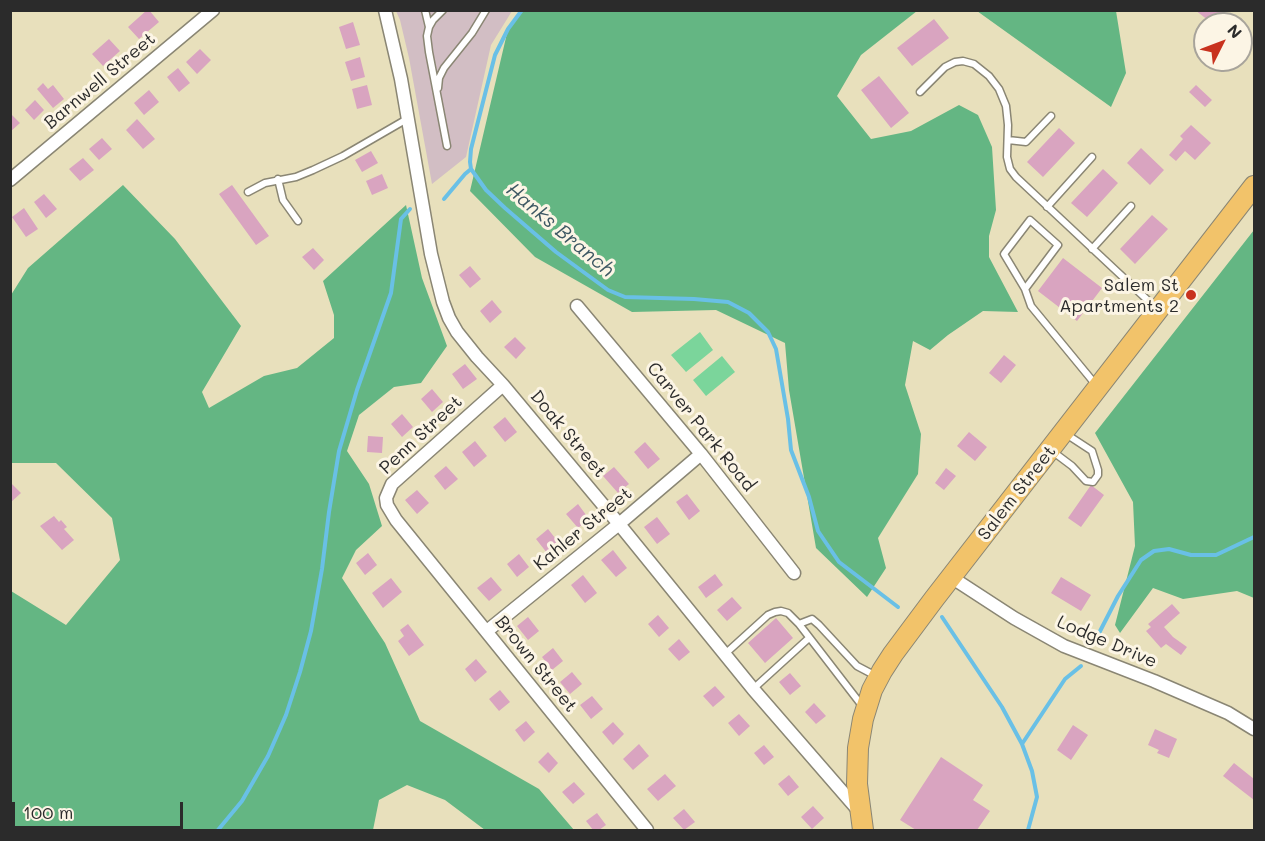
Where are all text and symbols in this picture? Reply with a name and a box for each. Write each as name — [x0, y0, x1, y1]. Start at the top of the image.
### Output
north arrow — [1193, 12, 1253, 72]
text: N — [1223, 19, 1247, 43]
street label: Barnwell Street — [40, 28, 160, 134]
water label: Hanks Branch — [501, 178, 619, 282]
place label: Salem St Apartments 2 — [1059, 274, 1179, 316]
marker: Salem St Apartments 2 — [1184, 288, 1198, 302]
street label: Carver Park Road — [642, 358, 760, 496]
street label: Doak Street — [525, 386, 611, 482]
street label: Penn Street — [375, 391, 467, 479]
street label: Salem Street — [973, 441, 1061, 545]
street label: Kahler Street — [530, 483, 636, 575]
street label: Brown Street — [491, 611, 581, 717]
street label: Lodge Drive — [1054, 611, 1160, 673]
scale bar — [15, 790, 186, 828]
text: 100 m — [23, 800, 73, 824]

